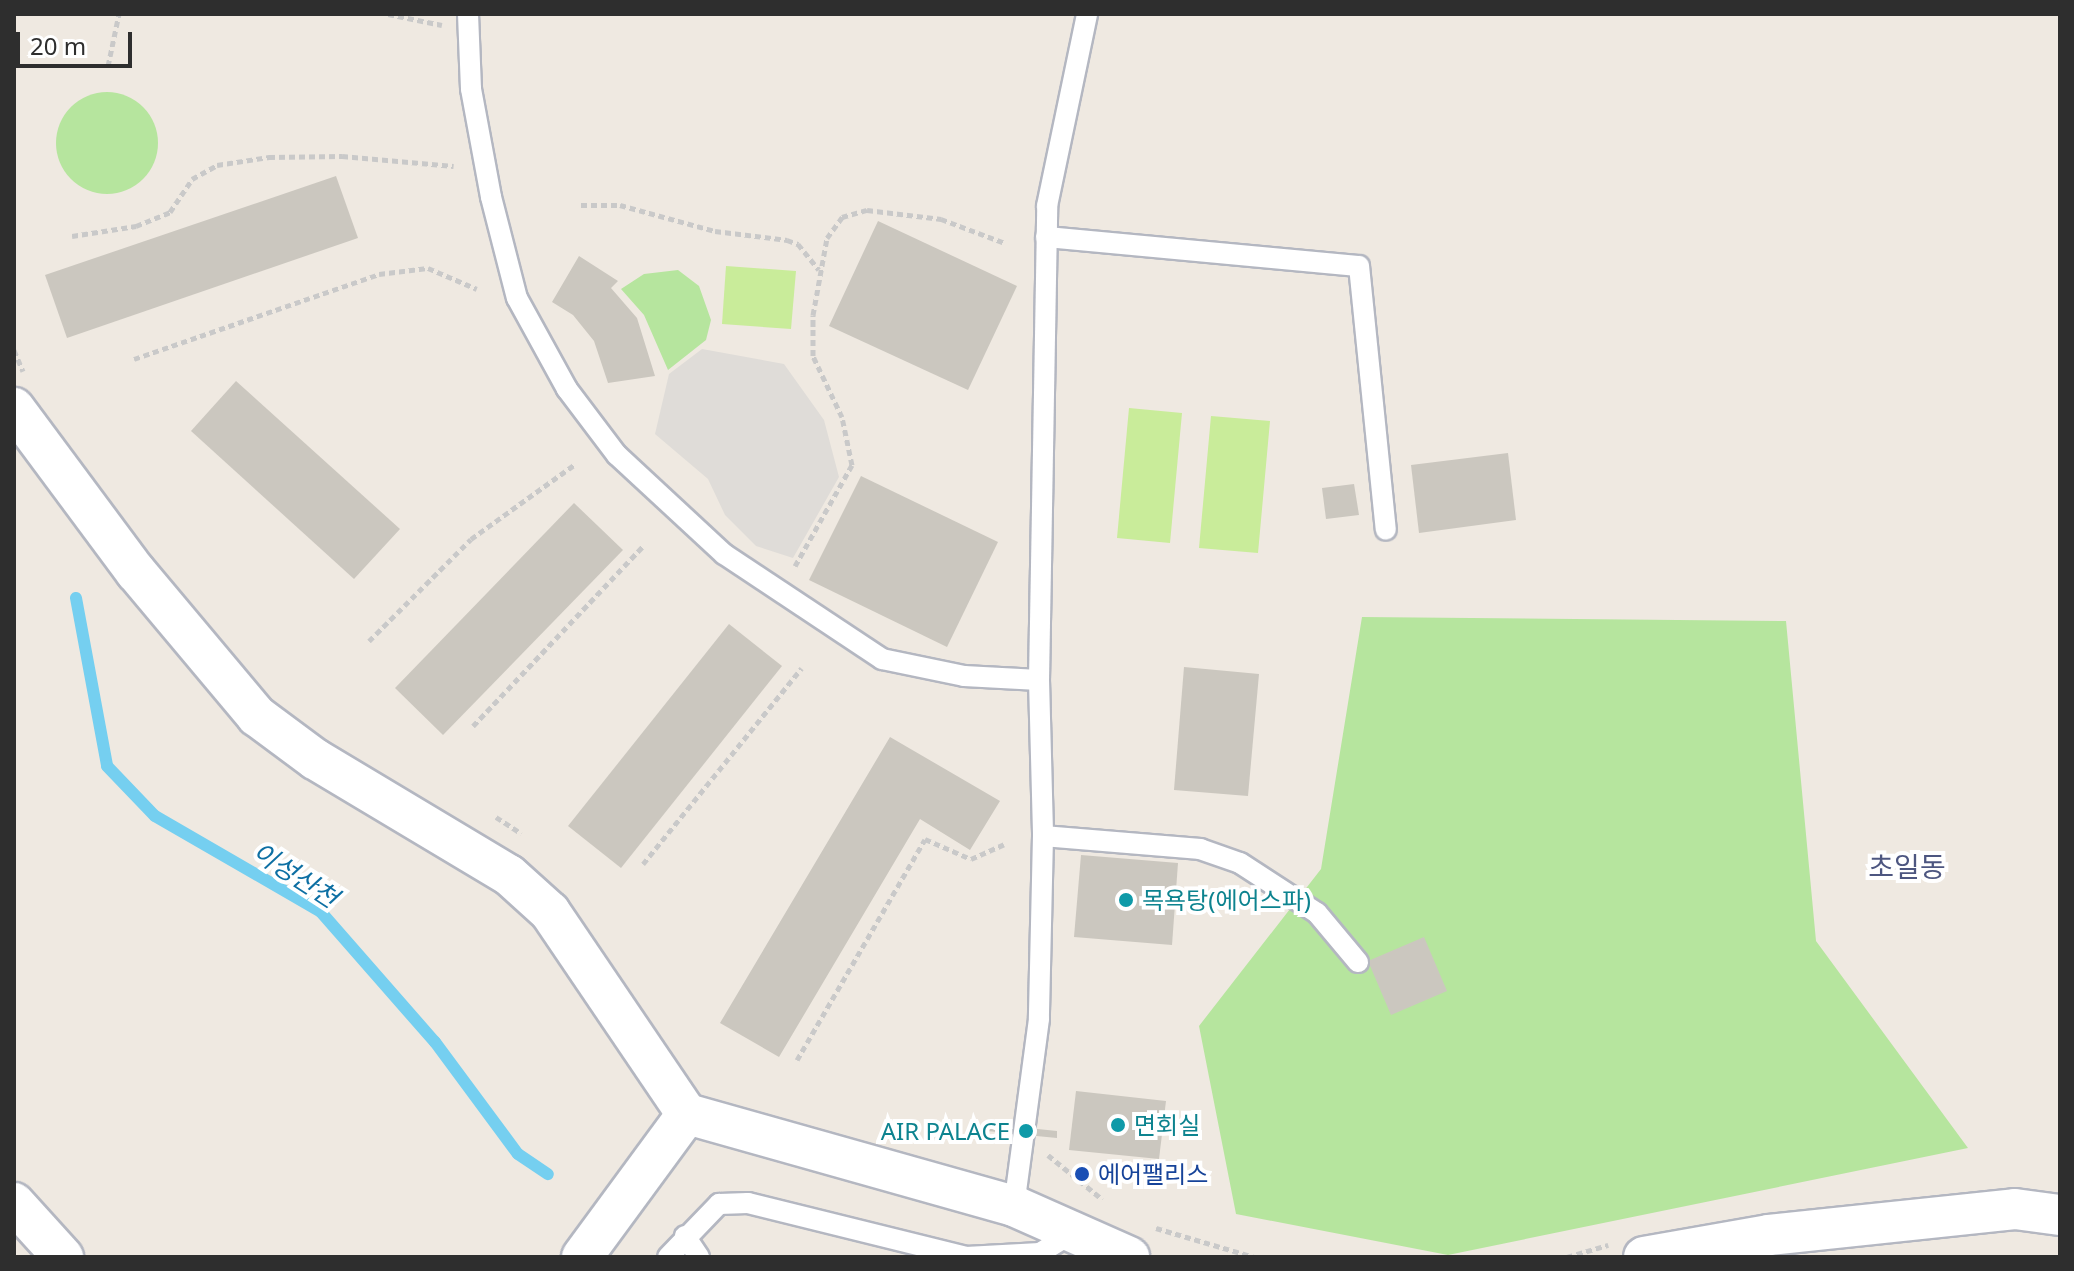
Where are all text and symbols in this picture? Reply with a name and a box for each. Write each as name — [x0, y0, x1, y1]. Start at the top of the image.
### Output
scale bar — [20, 16, 136, 66]
text: 20 m — [30, 29, 86, 62]
water label: 이성산천 — [246, 836, 344, 914]
district label: 초일동 — [1868, 849, 1946, 883]
place label: 목욕탕(에어스파) — [1142, 886, 1311, 914]
marker: 목욕탕(에어스파) — [1117, 891, 1135, 909]
place label: 면회실 — [1134, 1111, 1200, 1139]
marker: 면회실 — [1109, 1116, 1127, 1134]
place label: AIR PALACE — [881, 1117, 1010, 1145]
marker: AIR PALACE — [1017, 1122, 1035, 1140]
place label: 에어팰리스 — [1098, 1160, 1208, 1188]
marker: 에어팰리스 — [1073, 1165, 1091, 1183]

